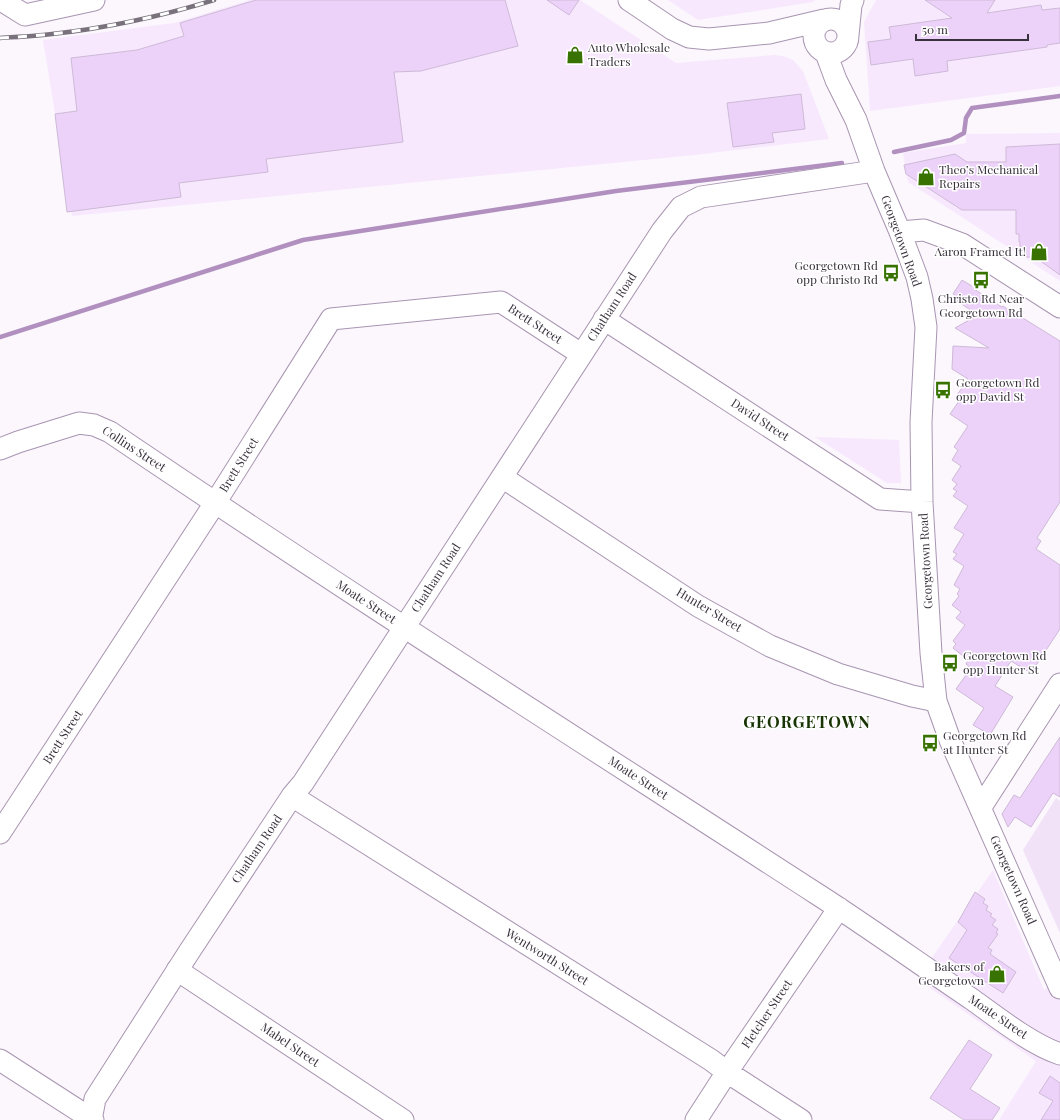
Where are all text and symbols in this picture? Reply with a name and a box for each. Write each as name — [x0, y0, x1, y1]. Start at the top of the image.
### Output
scale bar — [916, 16, 1028, 42]
text: 50 m — [922, 21, 948, 37]
place label: Auto Wholesale Traders — [587, 39, 670, 69]
shop icon: Auto Wholesale Traders — [565, 45, 585, 65]
place label: Theo’s Mechanical Repairs — [939, 161, 1039, 191]
shop icon: Theo’s Mechanical Repairs — [916, 167, 936, 187]
street label: Georgetown Road — [878, 193, 926, 289]
shop icon: Aaron Framed It! — [1029, 242, 1049, 262]
place label: Aaron Framed It! — [933, 243, 1026, 259]
place label: Georgetown Rd opp Christo Rd — [794, 257, 878, 287]
bus stop icon: Georgetown Rd opp Christo Rd — [881, 263, 901, 283]
street label: Chatham Road — [583, 269, 640, 344]
bus stop icon: Christo Rd Near Georgetown Rd — [971, 270, 991, 290]
place label: Christo Rd Near Georgetown Rd — [938, 290, 1025, 320]
street label: Brett Street — [505, 300, 566, 347]
place label: Georgetown Rd opp David St — [956, 374, 1040, 404]
bus stop icon: Georgetown Rd opp David St — [933, 380, 953, 400]
street label: David Street — [728, 394, 793, 444]
street label: Collins Street — [100, 422, 170, 475]
street label: Brett Street — [215, 433, 262, 495]
street label: Georgetown Road — [914, 513, 936, 609]
street label: Chatham Road — [407, 540, 464, 615]
street label: Moate Street — [334, 576, 400, 627]
street label: Hunter Street — [674, 583, 746, 635]
place label: Georgetown Rd opp Hunter St — [963, 647, 1047, 677]
bus stop icon: Georgetown Rd opp Hunter St — [940, 653, 960, 673]
street label: Brett Street — [39, 706, 86, 767]
district label: GEORGETOWN — [743, 711, 871, 732]
place label: Georgetown Rd at Hunter St — [943, 727, 1027, 757]
bus stop icon: Georgetown Rd at Hunter St — [920, 733, 940, 753]
street label: Moate Street — [606, 752, 672, 803]
street label: Chatham Road — [227, 811, 285, 886]
street label: Georgetown Road — [987, 832, 1041, 927]
street label: Wentworth Street — [502, 924, 593, 989]
place label: Bakers of Georgetown — [918, 958, 985, 988]
shop icon: Bakers of Georgetown — [987, 964, 1007, 984]
street label: Fletcher Street — [737, 975, 795, 1051]
street label: Moate Street — [966, 990, 1032, 1042]
street label: Mabel Street — [258, 1019, 324, 1070]

